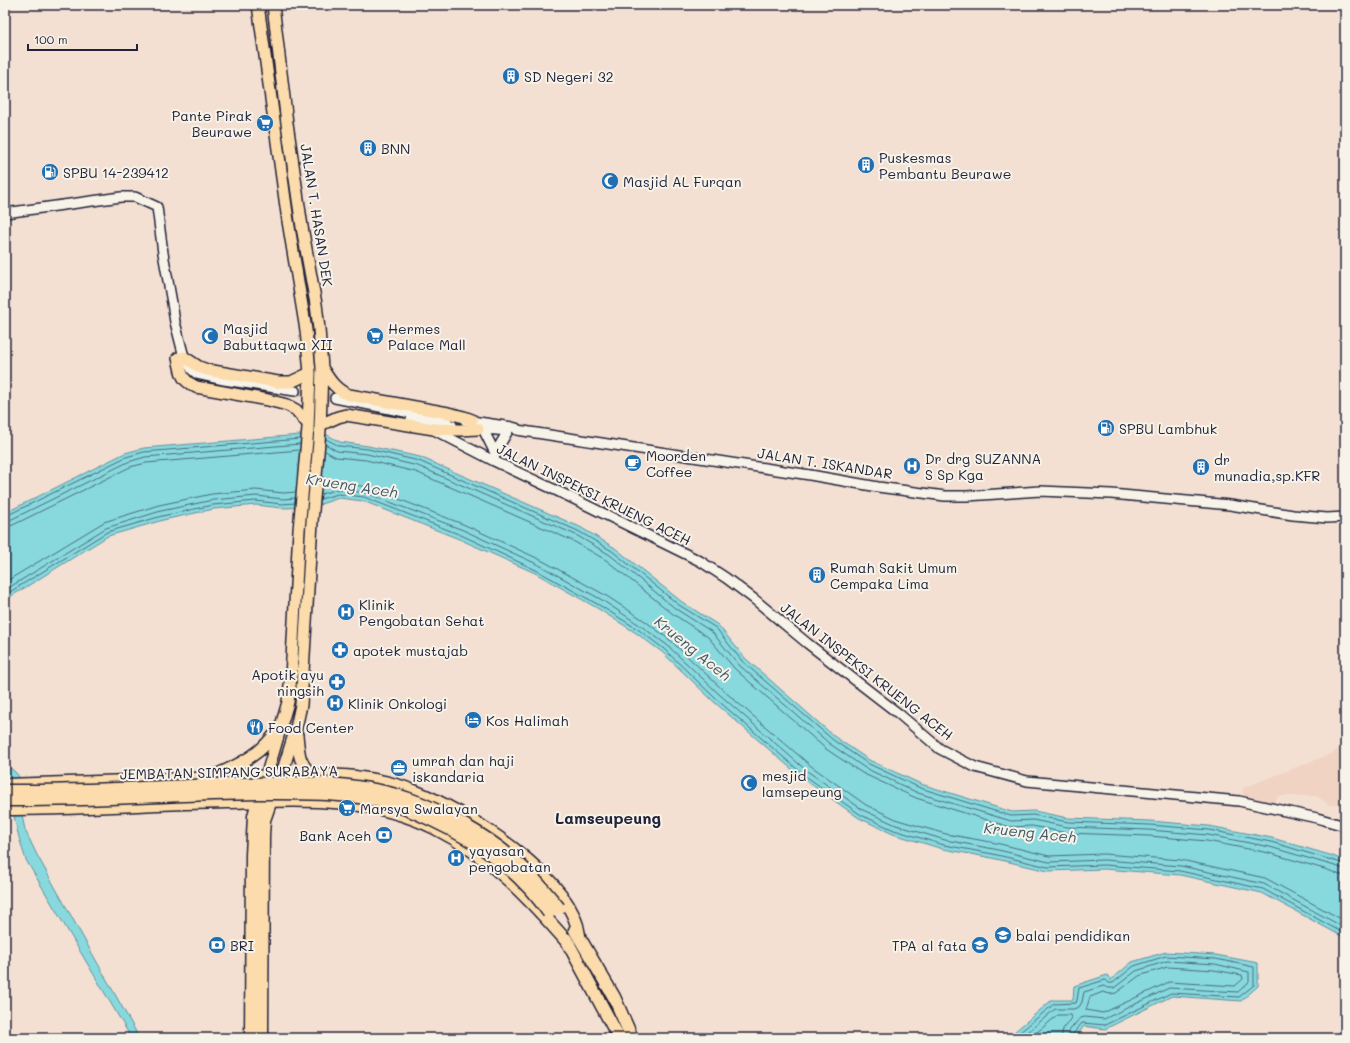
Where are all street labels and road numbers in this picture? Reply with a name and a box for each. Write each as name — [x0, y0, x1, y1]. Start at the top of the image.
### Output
street label: JALAN T. HASAN DEK — [296, 142, 338, 288]
street label: JALAN INSPEKSI KRUENG ACEH — [494, 439, 694, 549]
street label: JALAN T. ISKANDAR — [756, 443, 894, 483]
street label: JALAN INSPEKSI KRUENG ACEH — [777, 598, 957, 744]
street label: JEMBATAN SIMPANG SURABAYA — [120, 761, 338, 783]

